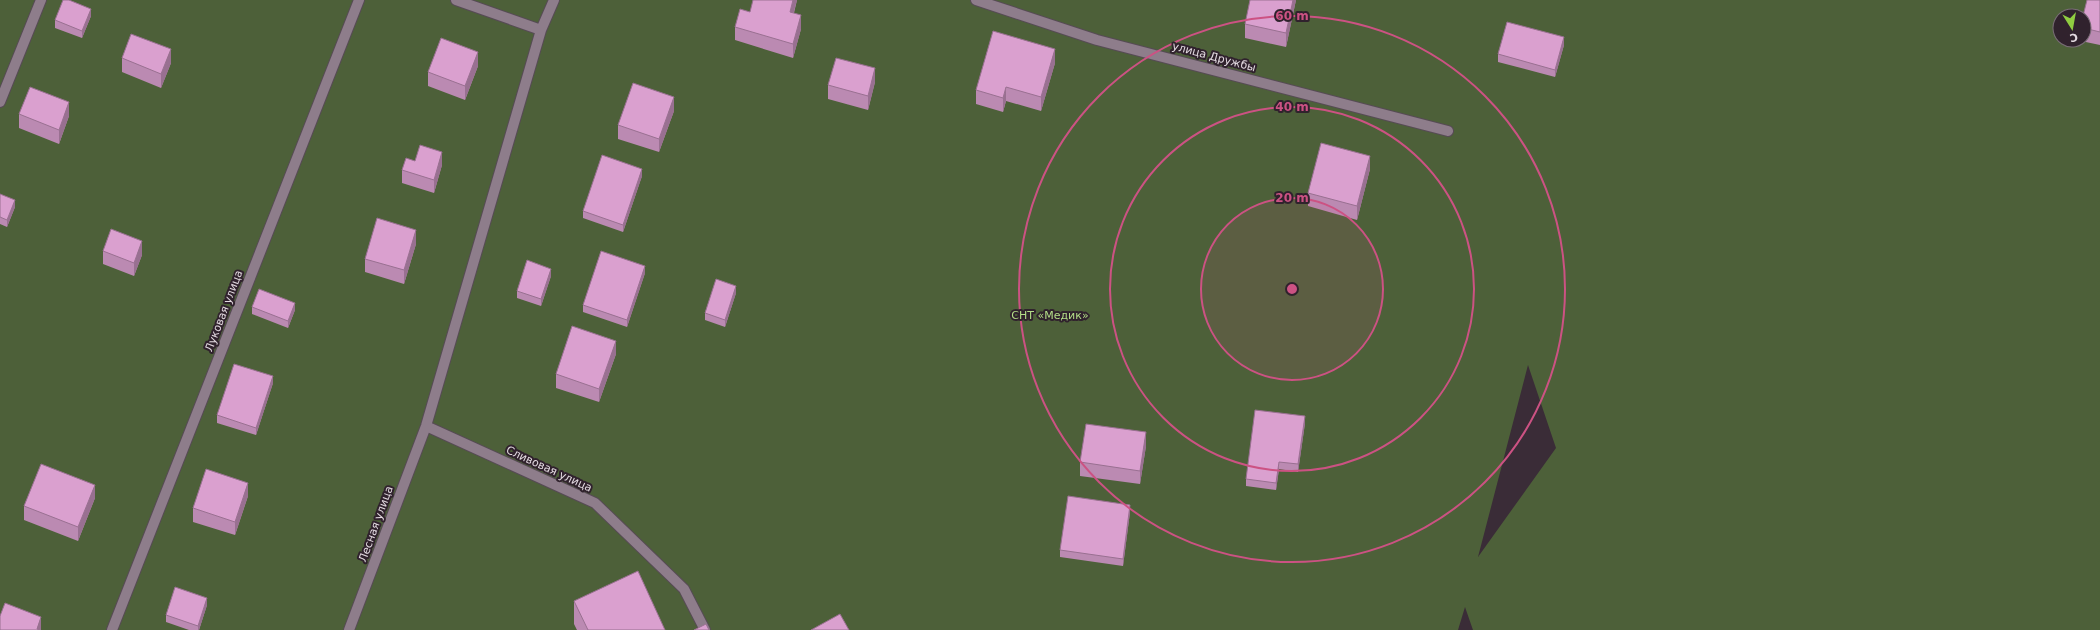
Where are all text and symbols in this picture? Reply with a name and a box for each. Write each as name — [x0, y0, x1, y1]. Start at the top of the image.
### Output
north arrow — [2052, 8, 2092, 48]
text: 60 m — [1275, 9, 1309, 23]
text: С — [2069, 30, 2079, 44]
street label: улица Дружбы — [1171, 40, 1257, 74]
text: 40 m — [1275, 100, 1309, 114]
text: 20 m — [1275, 191, 1309, 205]
street label: Луковая улица — [202, 268, 246, 354]
centre of rings — [1285, 282, 1299, 296]
park label: СНТ «Медик» — [1011, 309, 1089, 322]
street label: Сливовая улица — [504, 443, 594, 495]
street label: Лесная улица — [356, 484, 396, 564]

